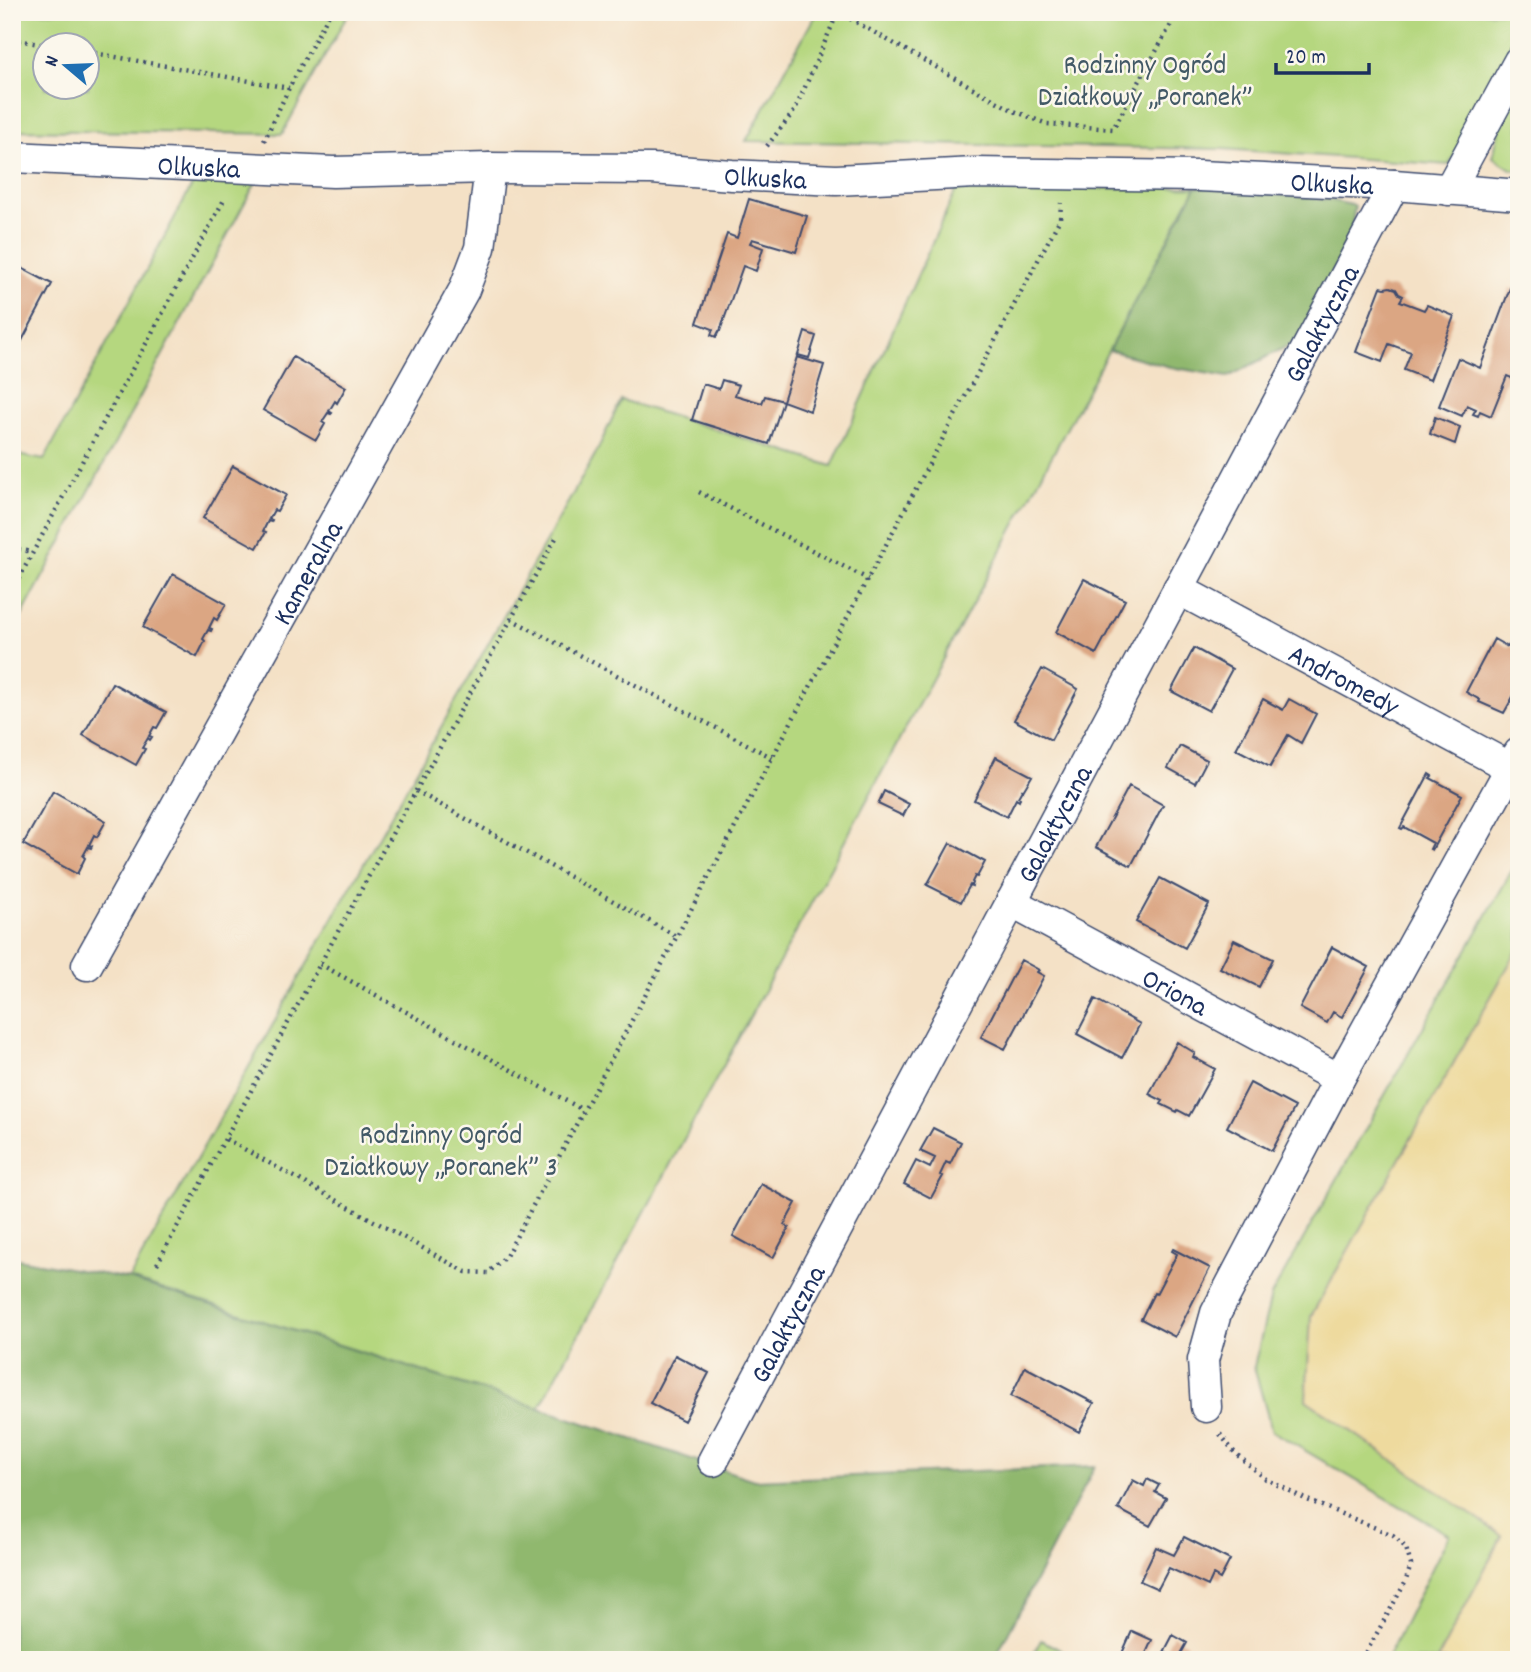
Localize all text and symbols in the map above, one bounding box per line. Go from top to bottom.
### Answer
north arrow [32,32,102,102]
scale bar [1276,32,1368,76]
text: 20 m [1286,44,1326,74]
park label: Rodzinny Ogród Działkowy „Poranek” [1038,48,1252,120]
text: N [39,53,68,70]
street label: Olkuska [156,149,242,193]
street label: Olkuska [723,160,808,204]
street label: Olkuska [1289,165,1375,209]
street label: Galaktyczna [1277,259,1373,391]
street label: Kameralna [266,514,356,634]
street label: Andromedy [1280,637,1405,729]
street label: Galaktyczna [1010,759,1106,891]
street label: Oriona [1133,961,1214,1030]
park label: Rodzinny Ogród Działkowy „Poranek” 3 [324,1118,558,1190]
street label: Galaktyczna [743,1259,839,1392]

